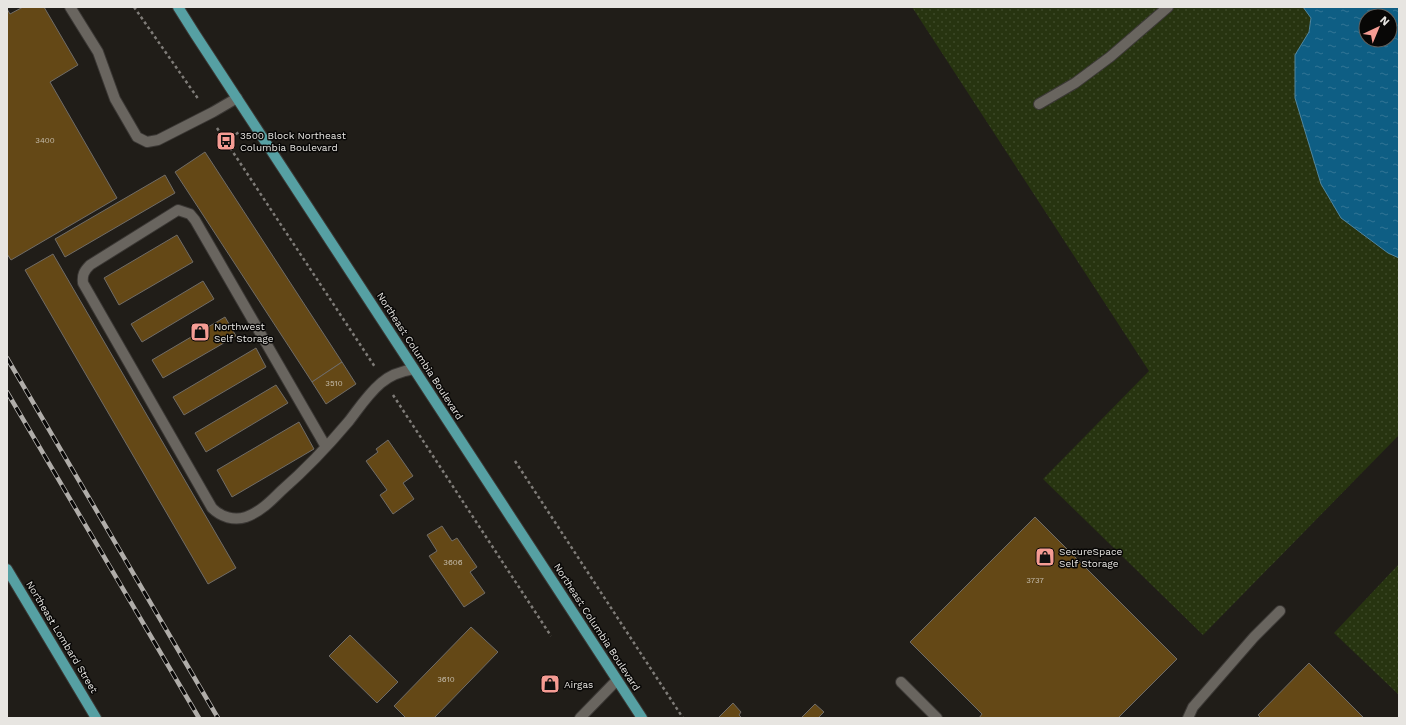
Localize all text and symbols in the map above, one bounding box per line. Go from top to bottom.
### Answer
north arrow [1358,8,1398,48]
text: N [1377,14,1392,29]
bus stop icon: 3500 Block Northeast Columbia Boulevard [215,130,237,152]
place label: 3500 Block Northeast Columbia Boulevard [240,130,347,153]
house number: 3400 [35,136,55,145]
street label: Northeast Columbia Boulevard [375,290,465,422]
shop icon: Northwest Self Storage [189,321,211,343]
place label: Northwest Self Storage [214,321,274,344]
house number: 3510 [325,379,343,388]
shop icon: SecureSpace Self Storage [1034,546,1056,568]
place label: SecureSpace Self Storage [1059,546,1122,569]
house number: 3606 [443,558,463,567]
street label: Northeast Columbia Boulevard [552,561,642,693]
house number: 3737 [1026,576,1044,585]
street label: Northeast Lombard Street [24,579,100,696]
shop icon: Airgas [539,673,561,695]
house number: 3610 [437,675,455,684]
place label: Airgas [564,679,593,690]

